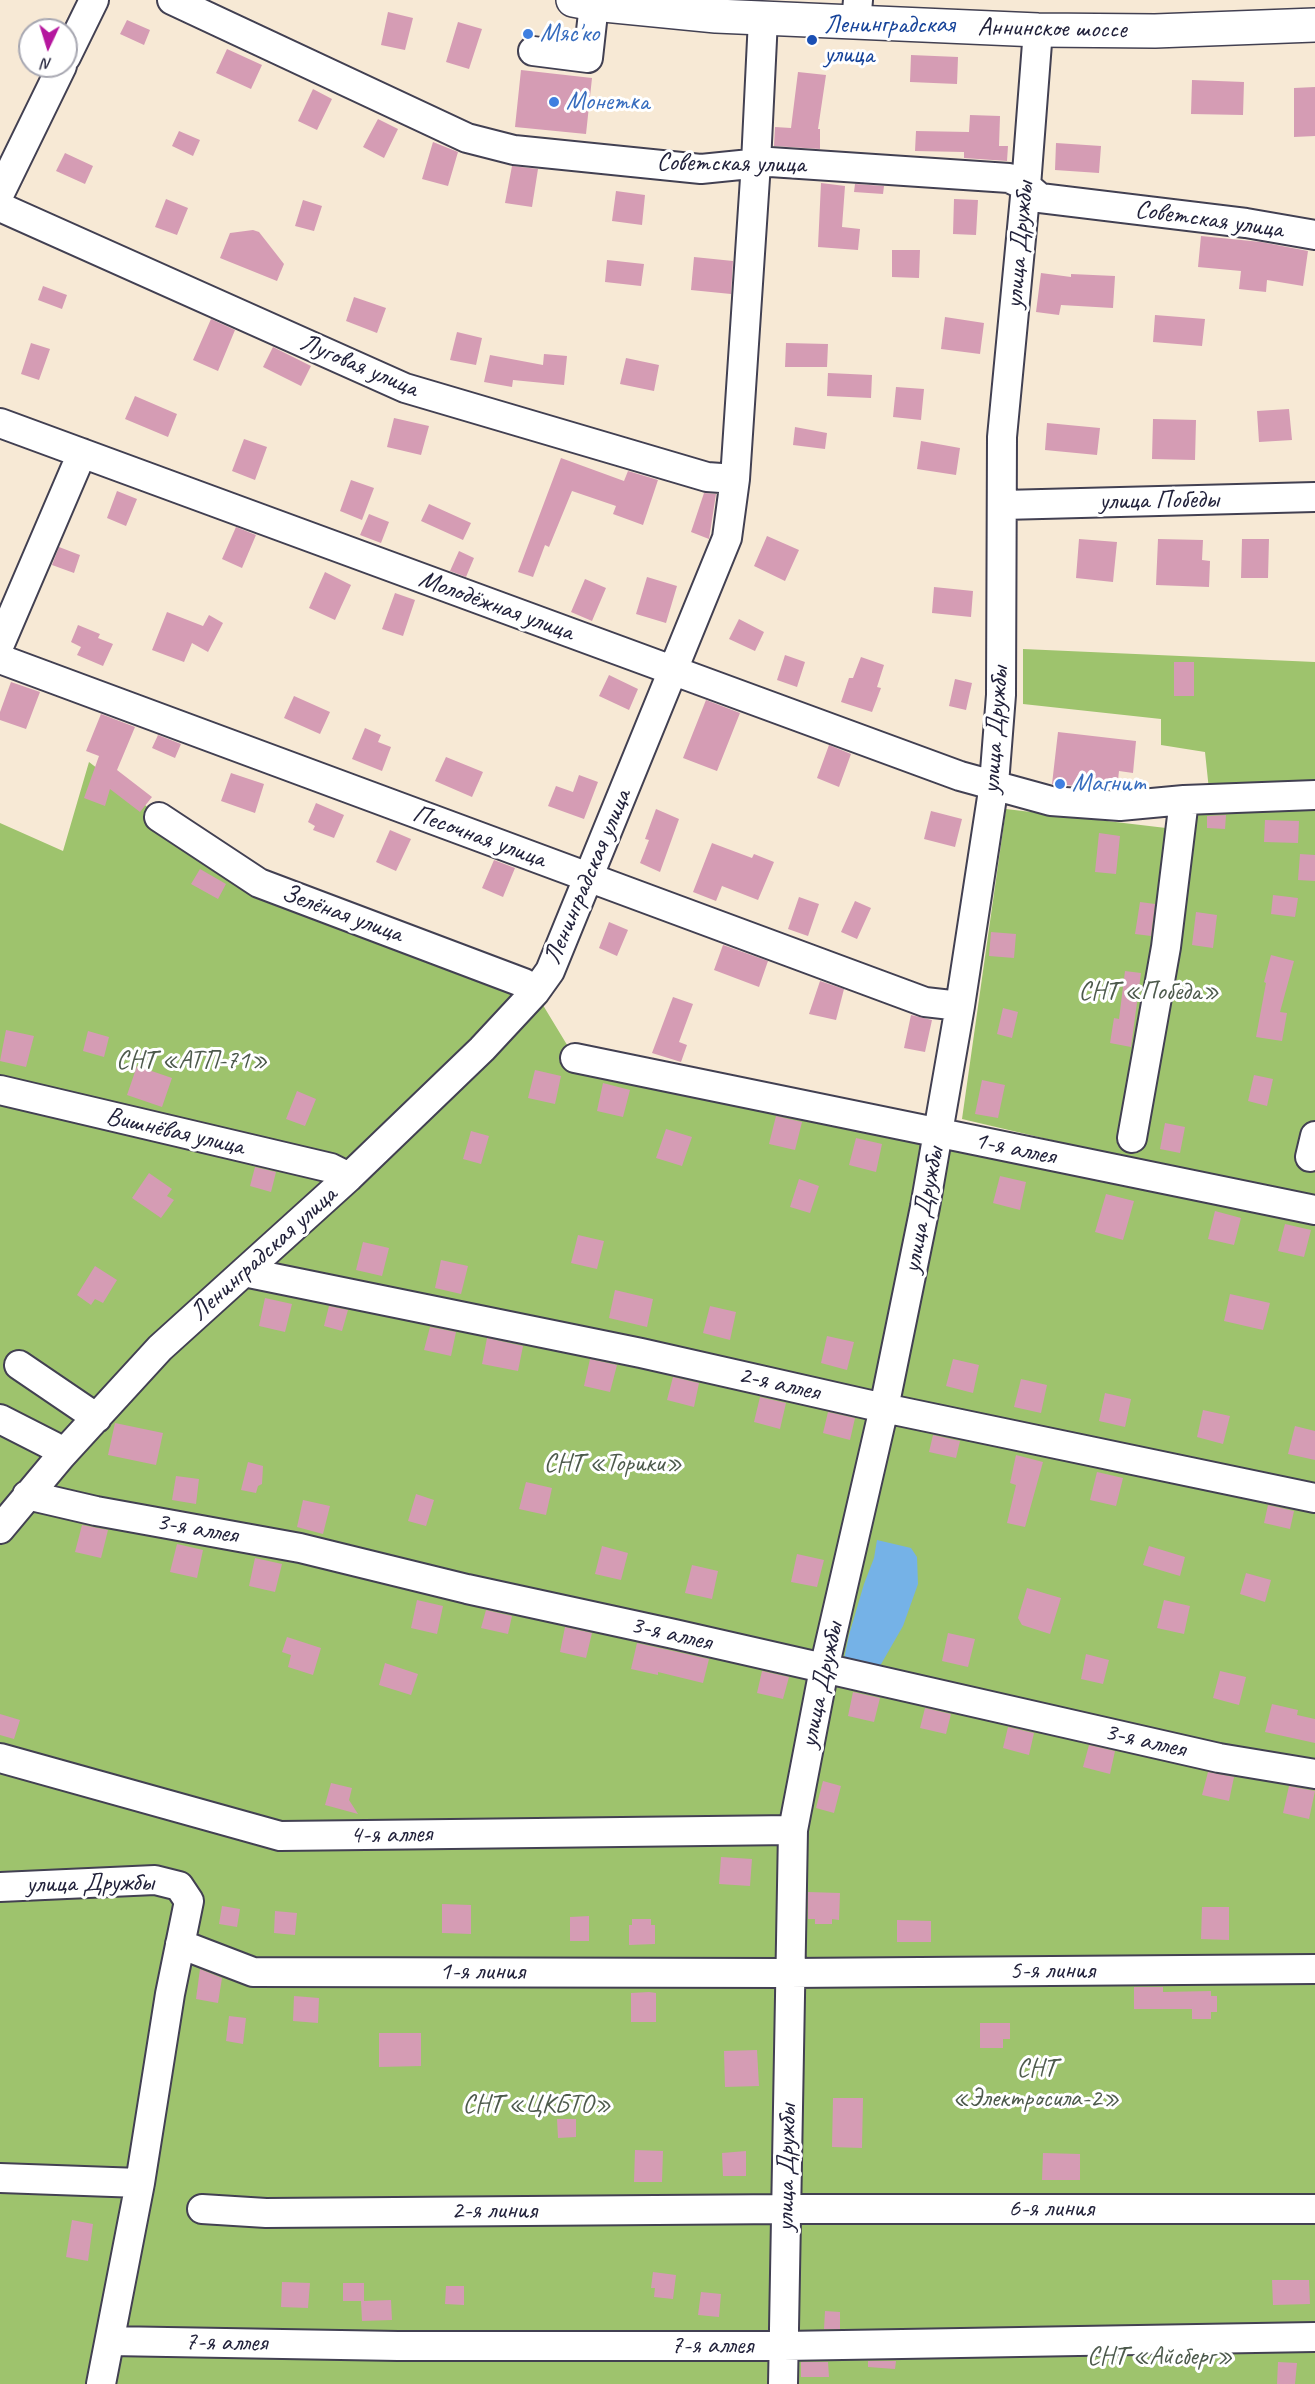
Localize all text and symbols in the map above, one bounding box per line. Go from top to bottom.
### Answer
place label: Ленинградская улица [824,9,955,70]
street label: Аннинское шоссе [977,12,1127,46]
north arrow [18,18,78,78]
place label: Мяс'ко [540,18,599,50]
marker: Мяс'ко [521,27,535,41]
marker: Ленинградская улица [805,33,819,47]
text: N [41,54,53,74]
place label: Монетка [566,86,649,118]
marker: Монетка [547,95,561,109]
street label: Советская улица [656,147,806,181]
street label: улица Дружбы [999,180,1041,310]
street label: Советская улица [1133,194,1285,246]
street label: Луговая улица [295,327,423,405]
street label: улица Победы [1099,484,1219,518]
street label: Молодёжная улица [414,564,578,648]
street label: улица Дружбы [976,665,1016,795]
place label: Магнит [1072,768,1146,800]
marker: Магнит [1053,777,1067,791]
street label: Ленинградская улица [537,785,639,969]
street label: Песочная улица [408,799,550,875]
street label: Зелёная улица [277,878,407,950]
park label: СНТ «Победа» [1079,976,1219,1008]
park label: СНТ «АТП-71» [116,1045,268,1077]
street label: Вишнёвая улица [103,1101,247,1163]
street label: 1-я аллея [971,1125,1059,1173]
street label: улица Дружбы [897,1144,951,1276]
street label: Ленинградская улица [184,1180,344,1328]
street label: 2-я аллея [735,1360,823,1408]
park label: СНТ «Торики» [544,1448,682,1480]
street label: 3-я аллея [154,1506,240,1552]
street label: 3-я аллея [627,1610,715,1658]
street label: улица Дружбы [793,1619,851,1751]
street label: 3-я аллея [1101,1717,1189,1765]
street label: 4-я аллея [350,1819,432,1851]
street label: улица Дружбы [26,1867,154,1901]
street label: 5-я линия [1009,1955,1095,1987]
street label: 1-я линия [439,1956,525,1988]
park label: СНТ «Электросила-2» [952,2053,1120,2114]
park label: СНТ «ЦКБТО» [463,2089,611,2121]
street label: улица Дружбы [770,2104,804,2232]
street label: 6-я линия [1008,2193,1094,2225]
street label: 2-я линия [451,2195,537,2227]
street label: 7-я аллея [185,2327,267,2359]
street label: 7-я аллея [671,2330,753,2362]
park label: СНТ «Айсберг» [1087,2341,1233,2373]

